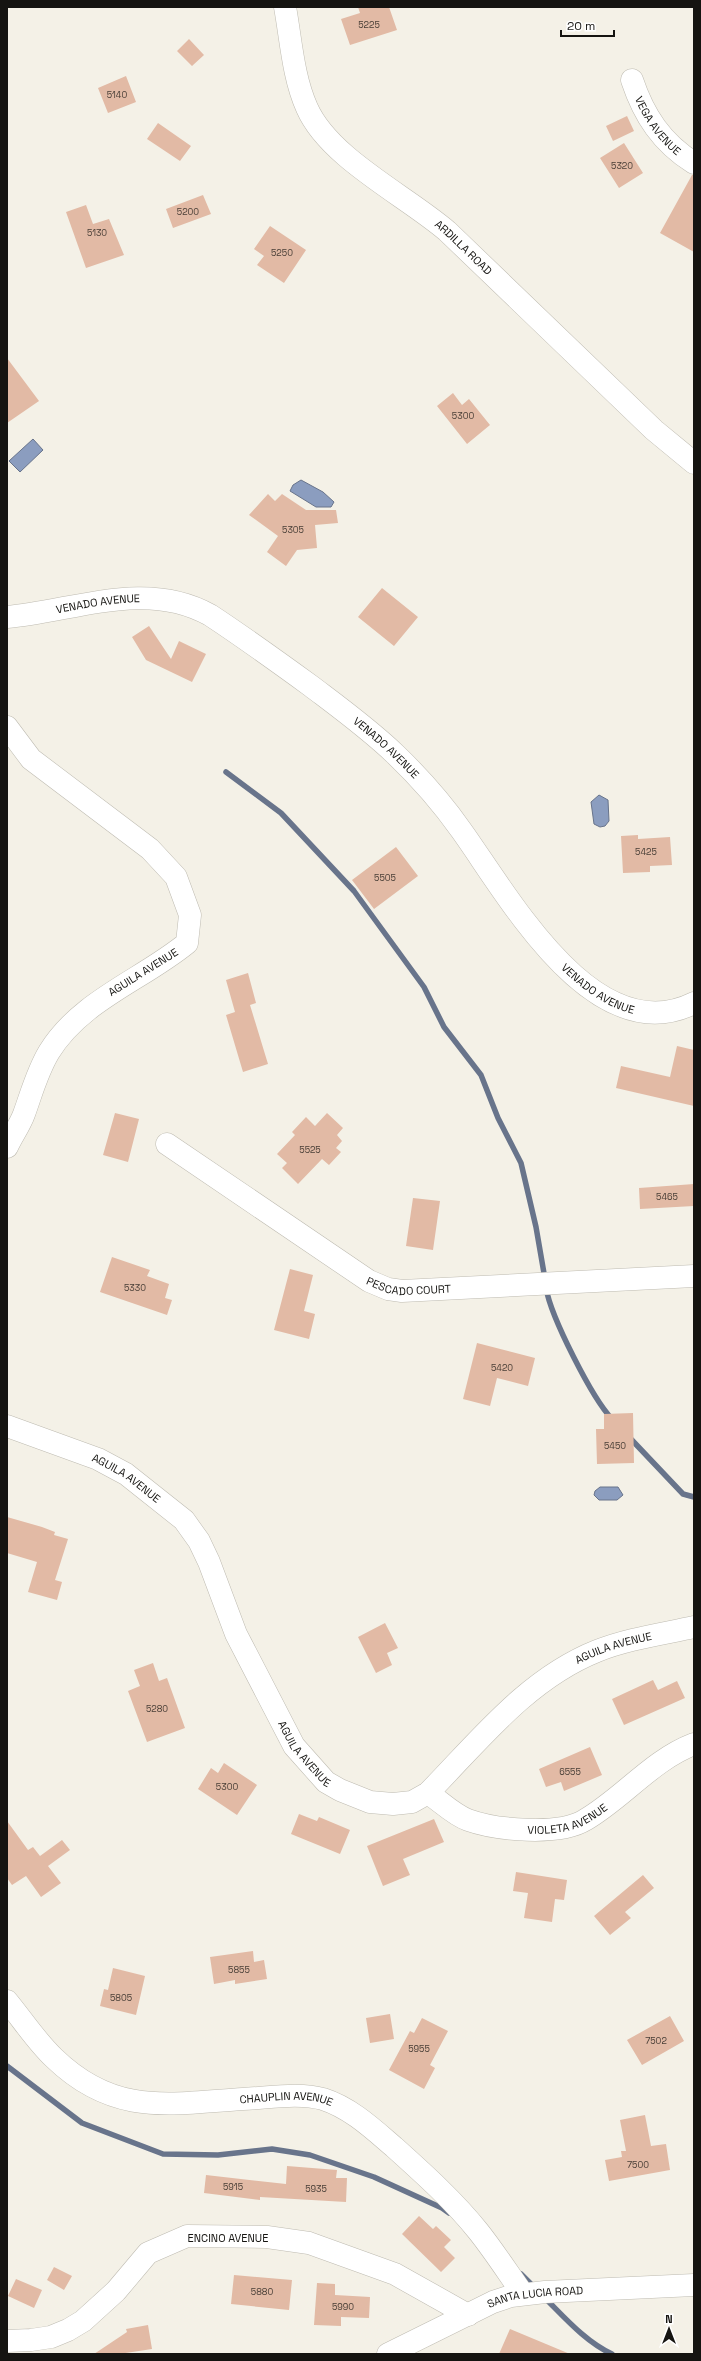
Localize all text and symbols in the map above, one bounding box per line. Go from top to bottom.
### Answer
scale bar [561,12,614,38]
text: 20 m [567,18,595,34]
house number: 5225 [358,19,380,31]
house number: 5140 [107,89,127,101]
street label: VEGA AVENUE [632,94,684,158]
house number: 5320 [611,160,633,172]
house number: 5200 [177,206,199,218]
street label: ARDILLA ROAD [432,217,495,278]
house number: 5130 [87,227,107,239]
house number: 5250 [271,247,293,259]
house number: 5300 [452,410,474,422]
house number: 5305 [282,524,304,536]
street label: VENADO AVENUE [55,591,140,616]
street label: VENADO AVENUE [350,714,422,781]
house number: 5425 [635,846,657,858]
house number: 5505 [374,872,396,884]
street label: AGUILA AVENUE [105,945,181,999]
street label: VENADO AVENUE [558,960,636,1017]
house number: 5525 [299,1144,321,1156]
house number: 5465 [656,1191,678,1203]
street label: PESCADO COURT [364,1274,452,1298]
house number: 5330 [124,1282,146,1294]
house number: 5420 [491,1362,513,1374]
house number: 5450 [604,1440,626,1452]
street label: AGUILA AVENUE [90,1450,164,1506]
street label: AGUILA AVENUE [573,1629,653,1667]
house number: 5280 [146,1703,168,1715]
street label: AGUILA AVENUE [275,1718,333,1790]
house number: 6555 [559,1766,581,1778]
house number: 5300 [216,1781,238,1793]
street label: VIOLETA AVENUE [527,1800,610,1837]
house number: 5855 [228,1964,250,1976]
house number: 5805 [110,1992,132,2004]
house number: 7502 [645,2035,667,2047]
house number: 5955 [408,2043,430,2055]
street label: CHAUPLIN AVENUE [239,2089,335,2109]
house number: 7500 [627,2159,649,2171]
house number: 5915 [223,2181,243,2193]
house number: 5935 [305,2183,327,2195]
street label: ENCINO AVENUE [188,2231,268,2245]
street label: SANTA LUCIA ROAD [485,2283,584,2311]
house number: 5880 [251,2286,273,2298]
house number: 5990 [332,2301,354,2313]
north arrow [649,2309,689,2349]
text: N [665,2312,673,2326]

